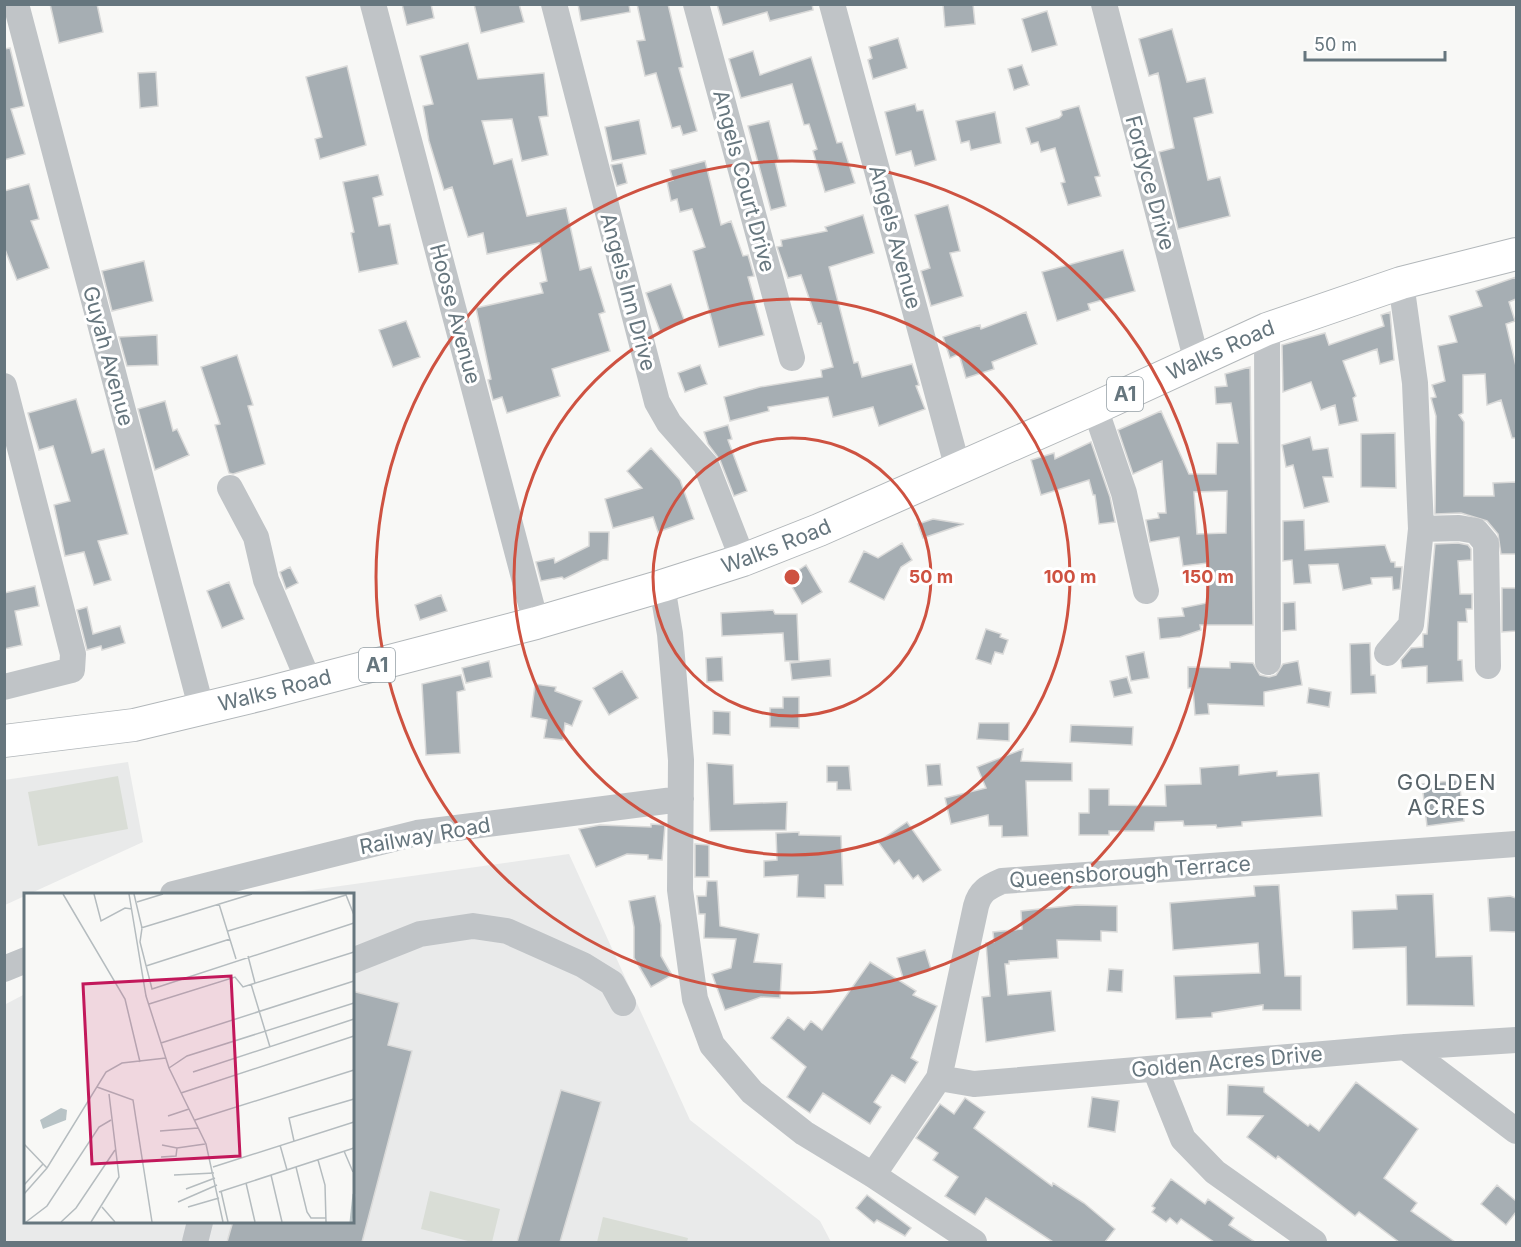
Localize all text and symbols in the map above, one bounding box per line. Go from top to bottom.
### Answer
scale bar [1305,24,1444,62]
text: 50 m [1314,34,1357,55]
street label: Angels Court Drive [708,87,781,275]
street label: Fordyce Drive [1121,113,1180,253]
street label: Angels Avenue [864,162,927,312]
street label: Angels Inn Drive [595,210,662,374]
street label: Hoose Avenue [425,241,486,387]
street label: Guyah Avenue [78,283,139,428]
street label: Walks Road [1163,314,1278,385]
road number: A1 [1107,377,1143,411]
street label: Walks Road [718,513,835,578]
text: 50 m [909,566,953,587]
text: 100 m [1044,566,1096,587]
text: 150 m [1182,566,1234,587]
centre of rings [782,567,802,587]
road number: A1 [359,648,395,682]
street label: Walks Road [216,664,334,716]
district label: GOLDEN ACRES [1397,769,1497,820]
street label: Railway Road [358,812,492,859]
street label: Queensborough Terrace [1008,851,1252,892]
inset map [24,893,354,1223]
street label: Golden Acres Drive [1130,1041,1324,1082]

